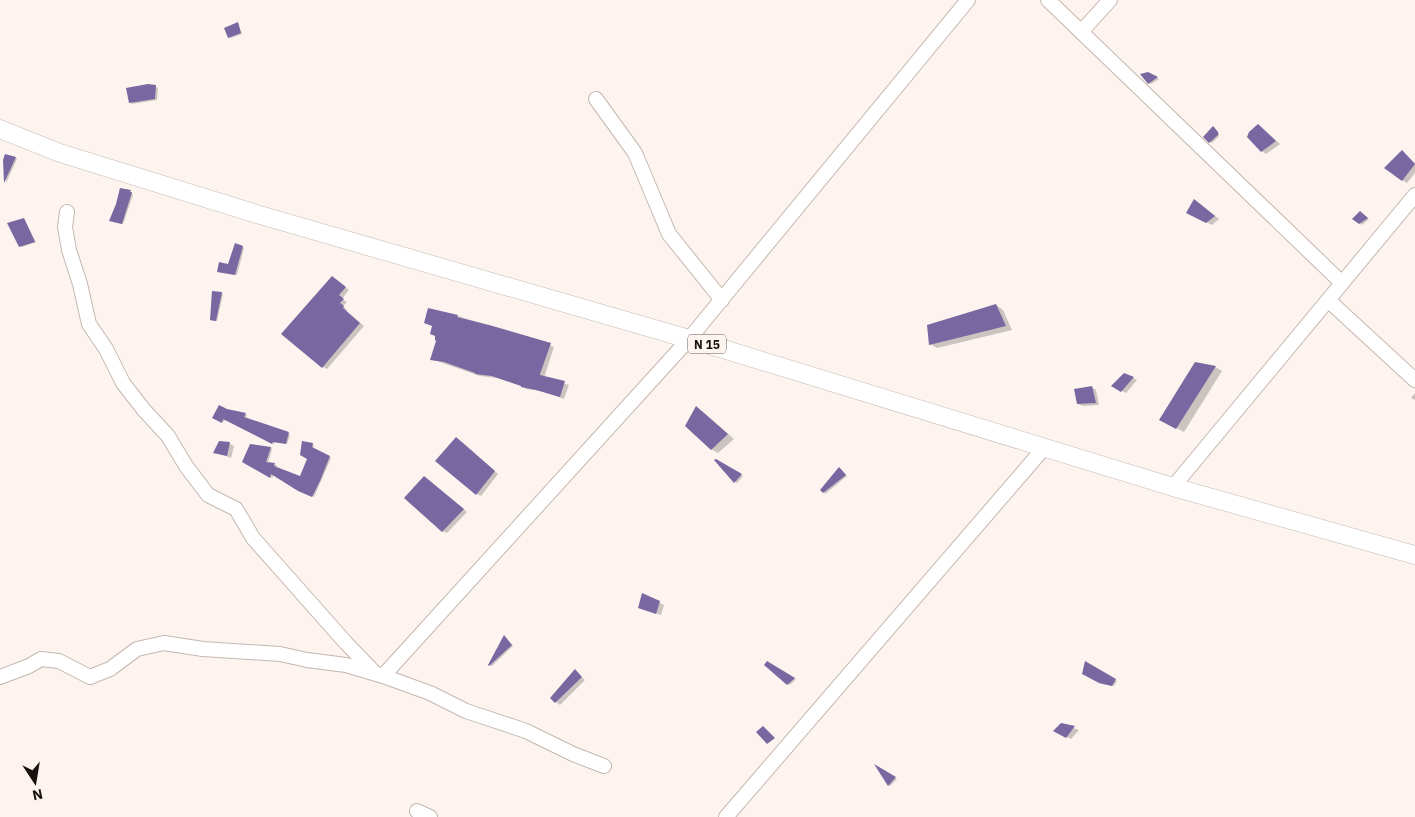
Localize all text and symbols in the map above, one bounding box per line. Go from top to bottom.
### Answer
road number: N 15 [688,334,726,354]
north arrow [10,757,60,807]
text: N [31,785,45,805]

